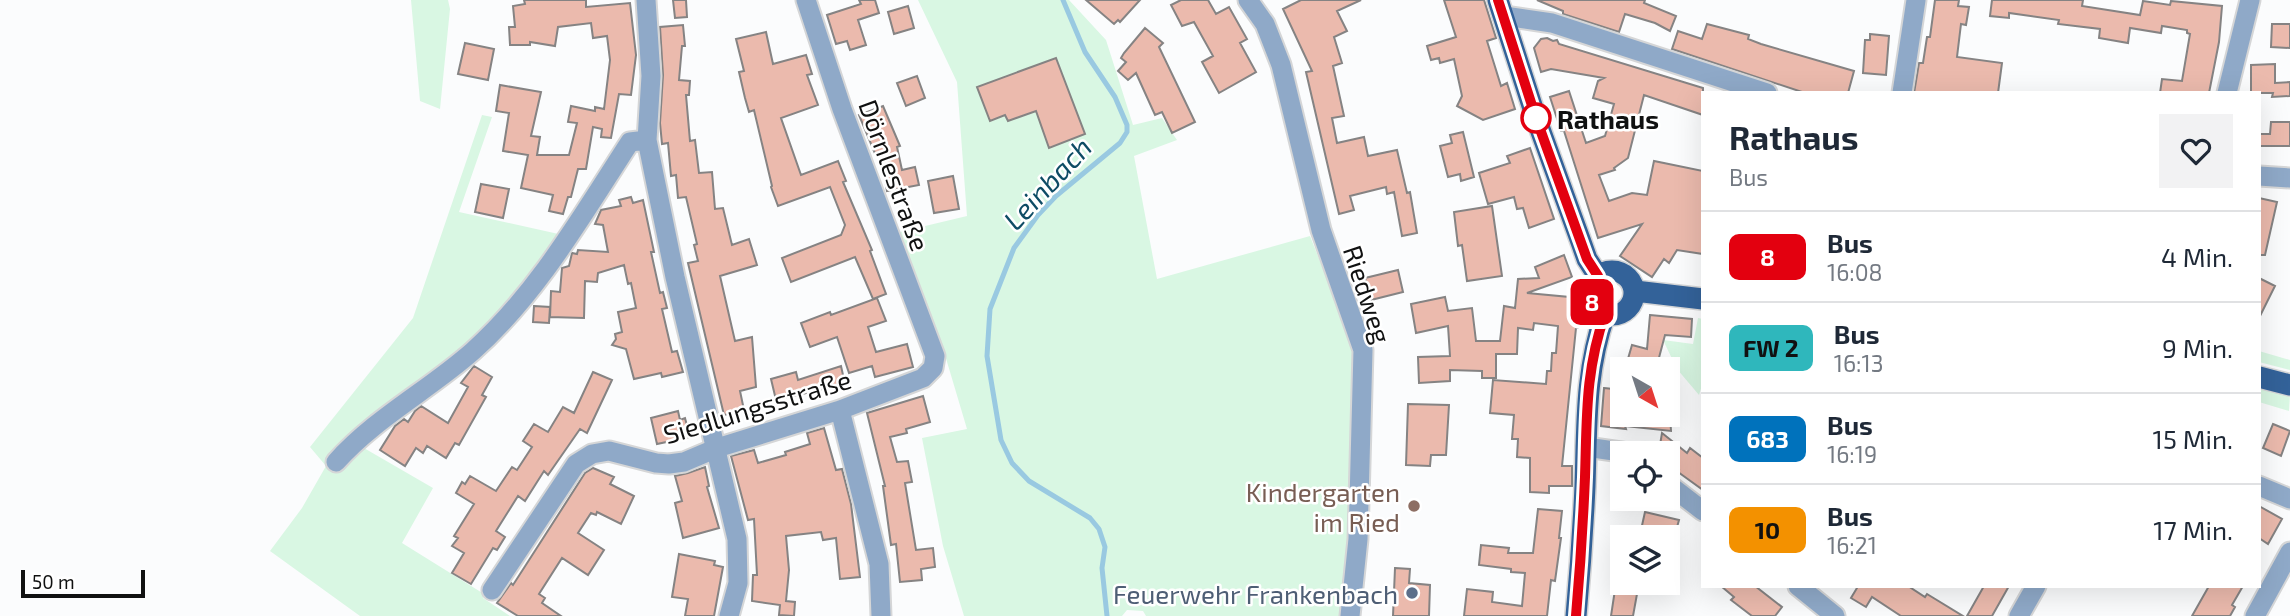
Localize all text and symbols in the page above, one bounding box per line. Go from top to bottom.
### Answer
street label: Dörnlestraße [853,95,937,255]
marker: Rathaus [1521,103,1551,133]
place label: Rathaus [1557,103,1659,134]
button: heart [2159,114,2233,188]
text: Rathaus [1729,117,1858,157]
water label: Leinbach [996,130,1098,236]
text: Bus [1729,163,1768,191]
text: Bus [1827,227,1873,258]
street label: Riedweg [1338,241,1398,347]
text: 4 Min. [2161,241,2233,272]
text: 8 [1760,242,1775,271]
text: 16:08 [1827,258,1883,286]
line badge: 8 [1569,279,1615,325]
text: 8 [1585,287,1599,316]
text: Bus [1834,318,1880,349]
text: 9 Min. [2162,332,2233,363]
text: FW 2 [1743,333,1799,362]
text: 16:13 [1834,349,1883,377]
north arrow [1610,357,1680,427]
map controls [1610,357,1680,595]
street label: Siedlungsstraße [659,363,855,449]
text: Bus [1827,409,1873,440]
text: 15 Min. [2153,423,2233,454]
text: 683 [1746,424,1789,453]
text: 16:19 [1827,440,1877,468]
button: locate [1610,441,1680,511]
place label: Kindergarten im Ried [1246,476,1400,537]
marker: Kindergarten im Ried [1406,498,1422,514]
text: Bus [1827,500,1873,531]
text: 17 Min. [2153,514,2233,545]
text: 10 [1755,515,1780,544]
button: layers [1610,525,1680,595]
text: 16:21 [1827,531,1877,559]
scale bar [21,567,145,599]
text: 50 m [32,570,75,593]
place label: Feuerwehr Frankenbach [1113,578,1398,609]
marker: Feuerwehr Frankenbach [1404,585,1420,601]

